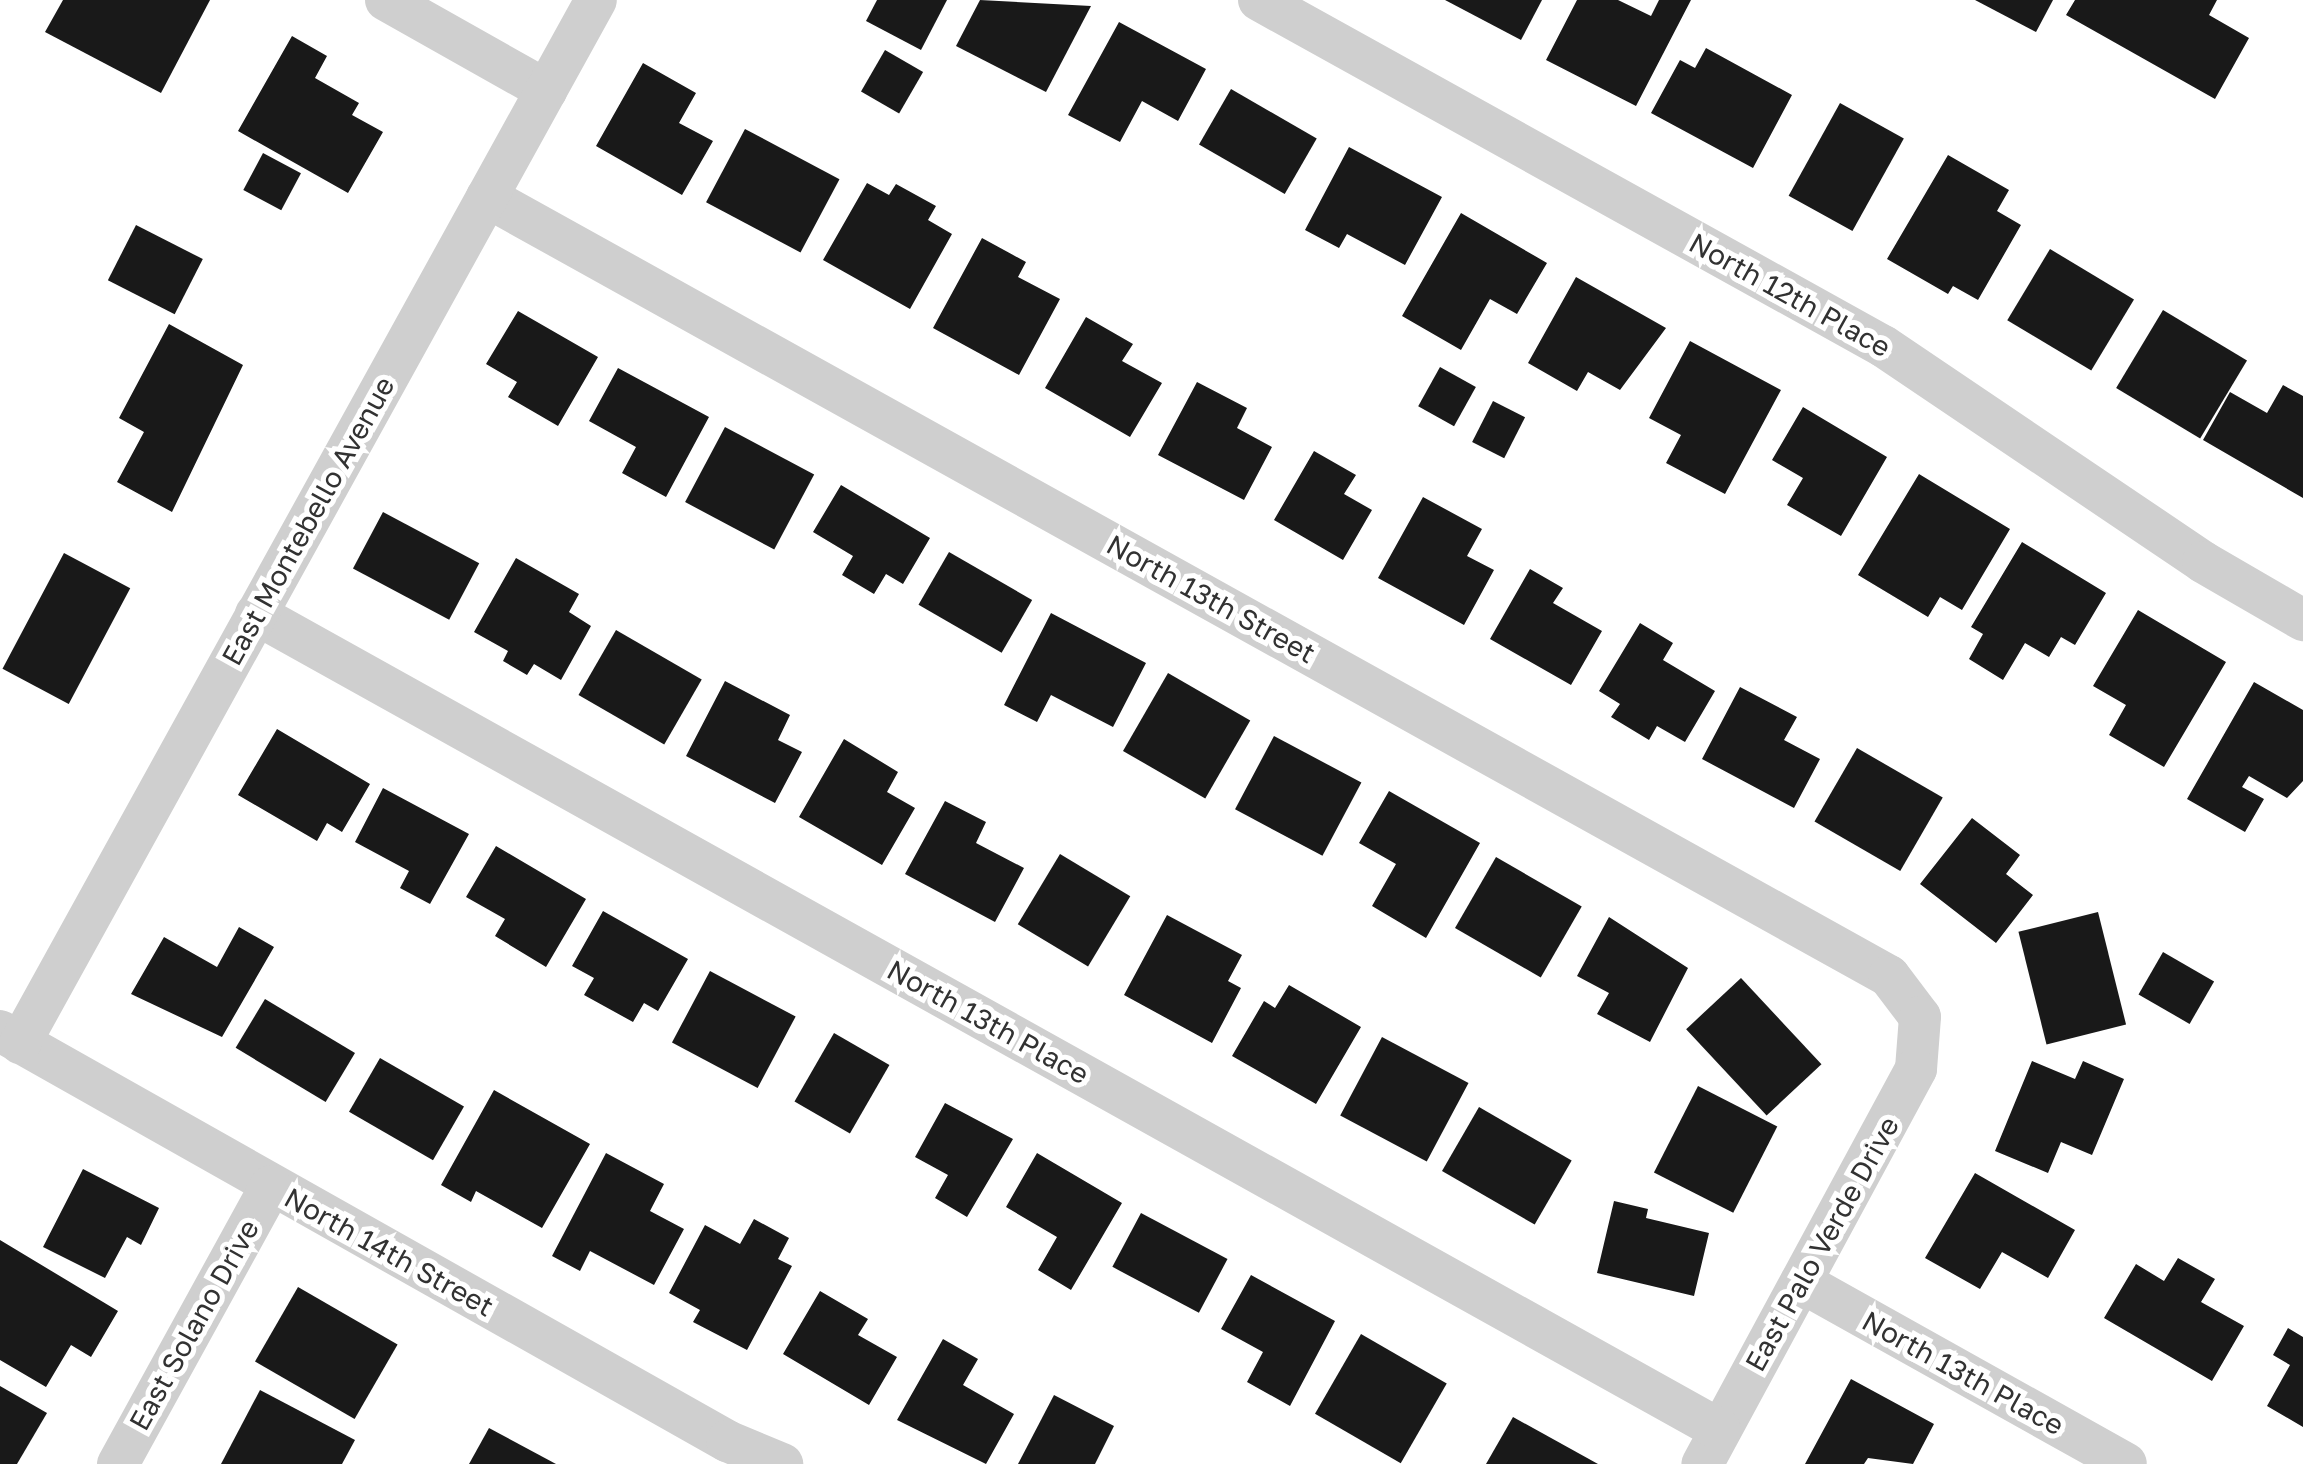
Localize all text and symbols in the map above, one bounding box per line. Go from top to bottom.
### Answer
street label: North 12th Place [1684,226,1896,364]
street label: East Montebello Avenue [215,371,401,671]
street label: North 13th Street [1101,528,1321,670]
street label: North 13th Place [881,953,1095,1091]
street label: East Palo Verde Drive [1738,1111,1906,1377]
street label: North 14th Street [279,1181,499,1323]
street label: East Solano Drive [122,1214,266,1436]
street label: North 13th Place [1856,1304,2070,1442]

